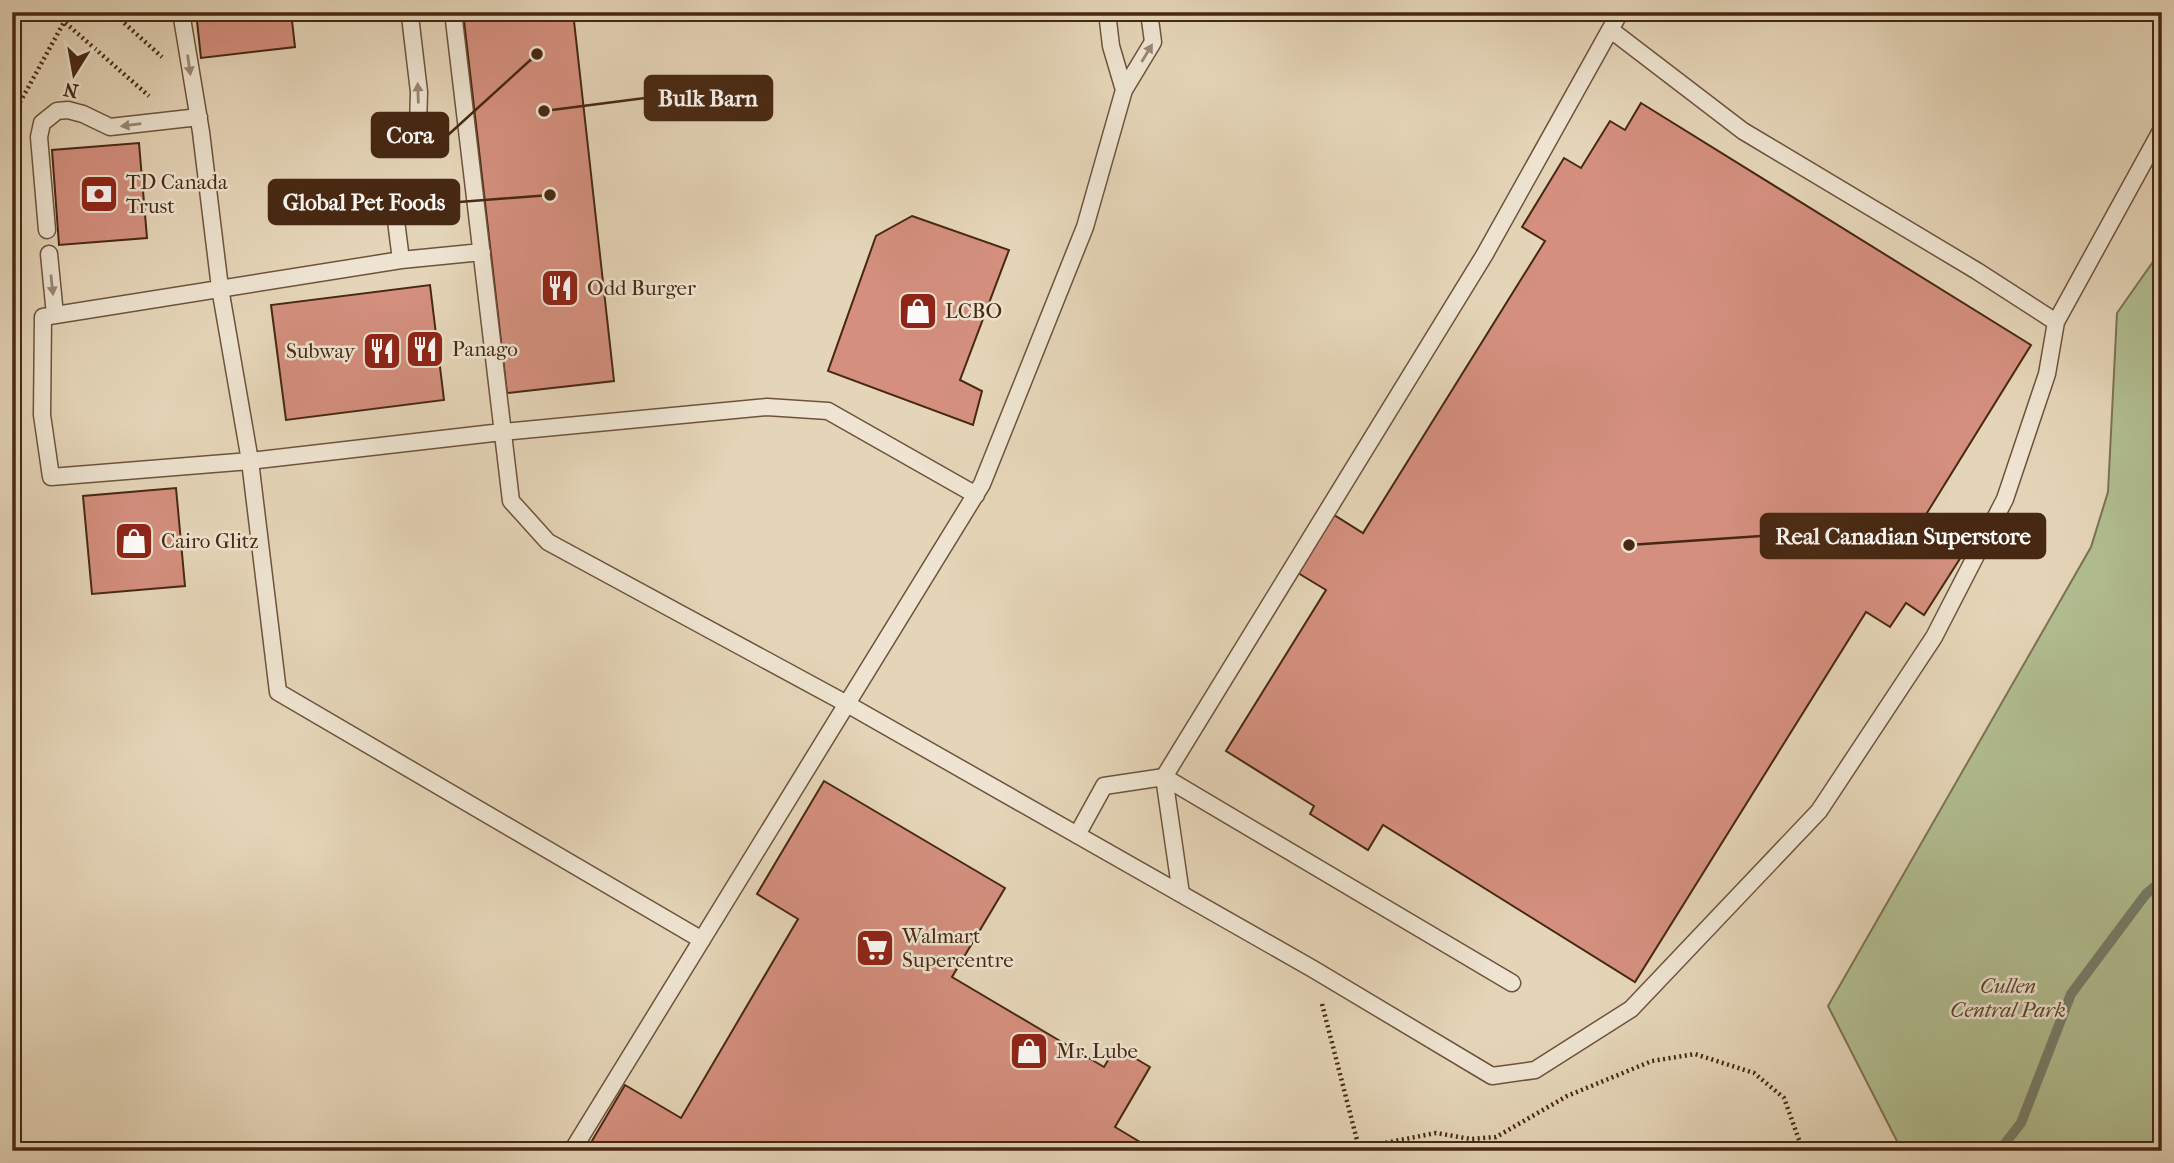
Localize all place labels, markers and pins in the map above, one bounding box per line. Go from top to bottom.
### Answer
callout: Bulk Barn [645,76,772,120]
callout: Cora [372,113,448,157]
place label: TD Canada Trust [126,170,228,218]
bank icon: TD Canada Trust [78,173,120,215]
callout: Global Pet Foods [269,180,459,224]
restaurant icon: Odd Burger [539,267,581,309]
place label: Odd Burger [587,276,696,300]
shop icon: LCBO [897,290,939,332]
place label: LCBO [945,299,1002,323]
restaurant icon: Panago [404,328,446,370]
restaurant icon: Subway [361,330,403,372]
place label: Panago [452,337,518,361]
place label: Subway [286,339,356,363]
callout: Real Canadian Superstore [1761,514,2045,558]
shop icon: Cairo Glitz [113,520,155,562]
place label: Cairo Glitz [161,529,259,553]
place label: Walmart Supercentre [901,924,1014,972]
supermarket icon: Walmart Supercentre [854,927,896,969]
shop icon: Mr. Lube [1008,1030,1050,1072]
place label: Mr. Lube [1056,1039,1138,1063]

